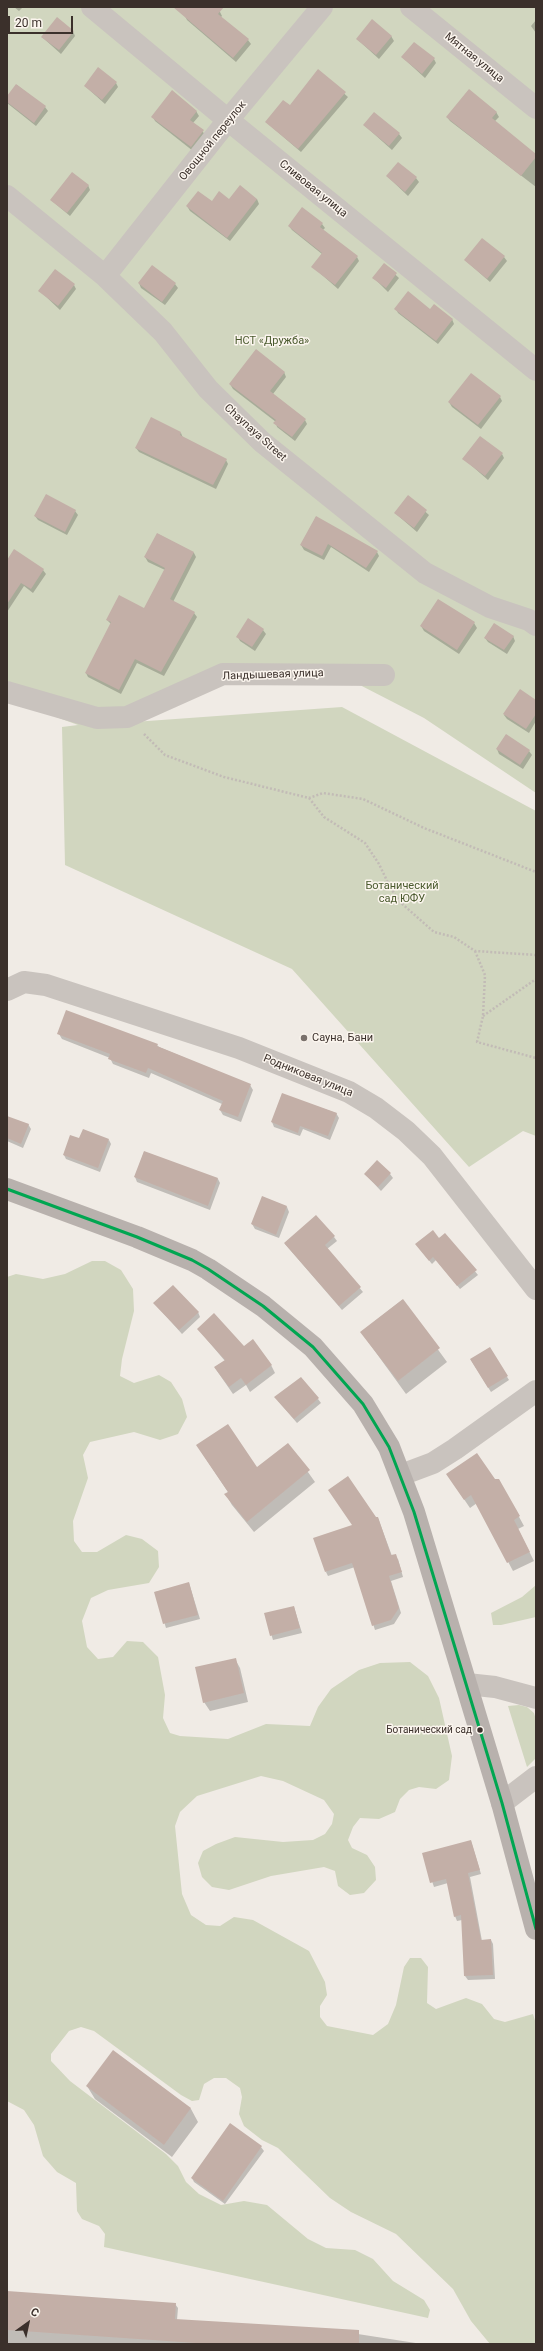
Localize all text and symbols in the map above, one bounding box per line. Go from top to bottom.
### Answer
scale bar [10,8,75,34]
text: 20 m [15,16,42,30]
street label: Мятная улица [442,30,506,86]
street label: Овощной переулок [177,99,249,183]
street label: Сливовая улица [276,158,350,220]
park label: НСТ «Дружба» [235,334,309,348]
street label: Chaynaya Street [221,402,289,464]
street label: Ландышевая улица [222,667,324,683]
park label: Ботанический сад ЮФУ [365,879,439,905]
place label: Сауна, Бани [312,1031,373,1045]
marker: Сауна, Бани [299,1033,309,1043]
street label: Родниковая улица [261,1052,355,1100]
place label: Ботанический сад [386,1724,472,1736]
marker: Ботанический сад [475,1725,485,1735]
north arrow [8,2303,48,2343]
text: С [28,2305,41,2320]

